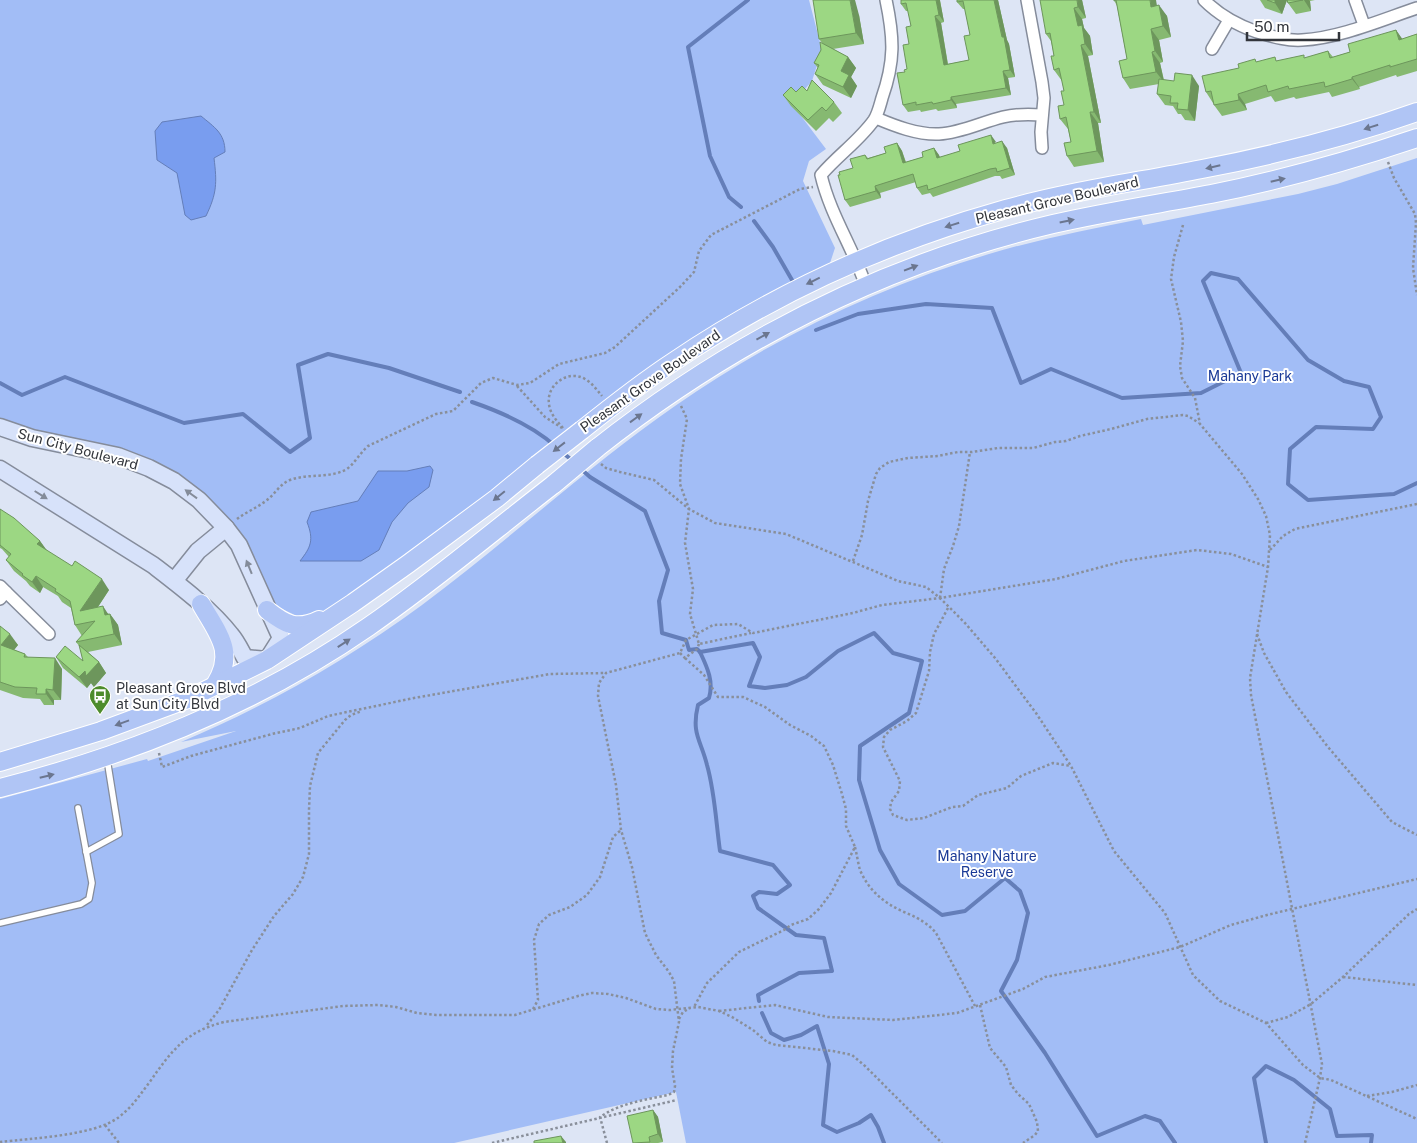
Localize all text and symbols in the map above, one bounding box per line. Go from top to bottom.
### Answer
scale bar [1247,10,1340,42]
text: 50 m [1254,18,1289,35]
one-way arrow [1363,123,1378,131]
one-way arrow [1206,163,1221,171]
street label: Pleasant Grove Boulevard [974,173,1140,227]
one-way arrow [1270,175,1286,183]
one-way arrow [1059,217,1075,225]
one-way arrow [945,222,960,229]
one-way arrow [904,264,919,272]
one-way arrow [806,277,820,285]
street label: Pleasant Grove Boulevard [577,327,723,435]
one-way arrow [756,332,770,341]
park label: Mahany Park [1208,368,1292,384]
one-way arrow [629,413,643,423]
street label: Sun City Boulevard [16,425,140,473]
one-way arrow [553,442,566,453]
one-way arrow [184,489,198,499]
one-way arrow [35,490,48,499]
one-way arrow [493,490,506,501]
one-way arrow [245,560,253,574]
one-way arrow [338,638,351,647]
place label: Pleasant Grove Blvd at Sun City Blvd [116,680,246,712]
bus stop icon: Pleasant Grove Blvd at Sun City Blvd [88,684,112,715]
one-way arrow [114,720,129,727]
one-way arrow [40,772,55,780]
park label: Mahany Nature Reserve [937,848,1037,880]

